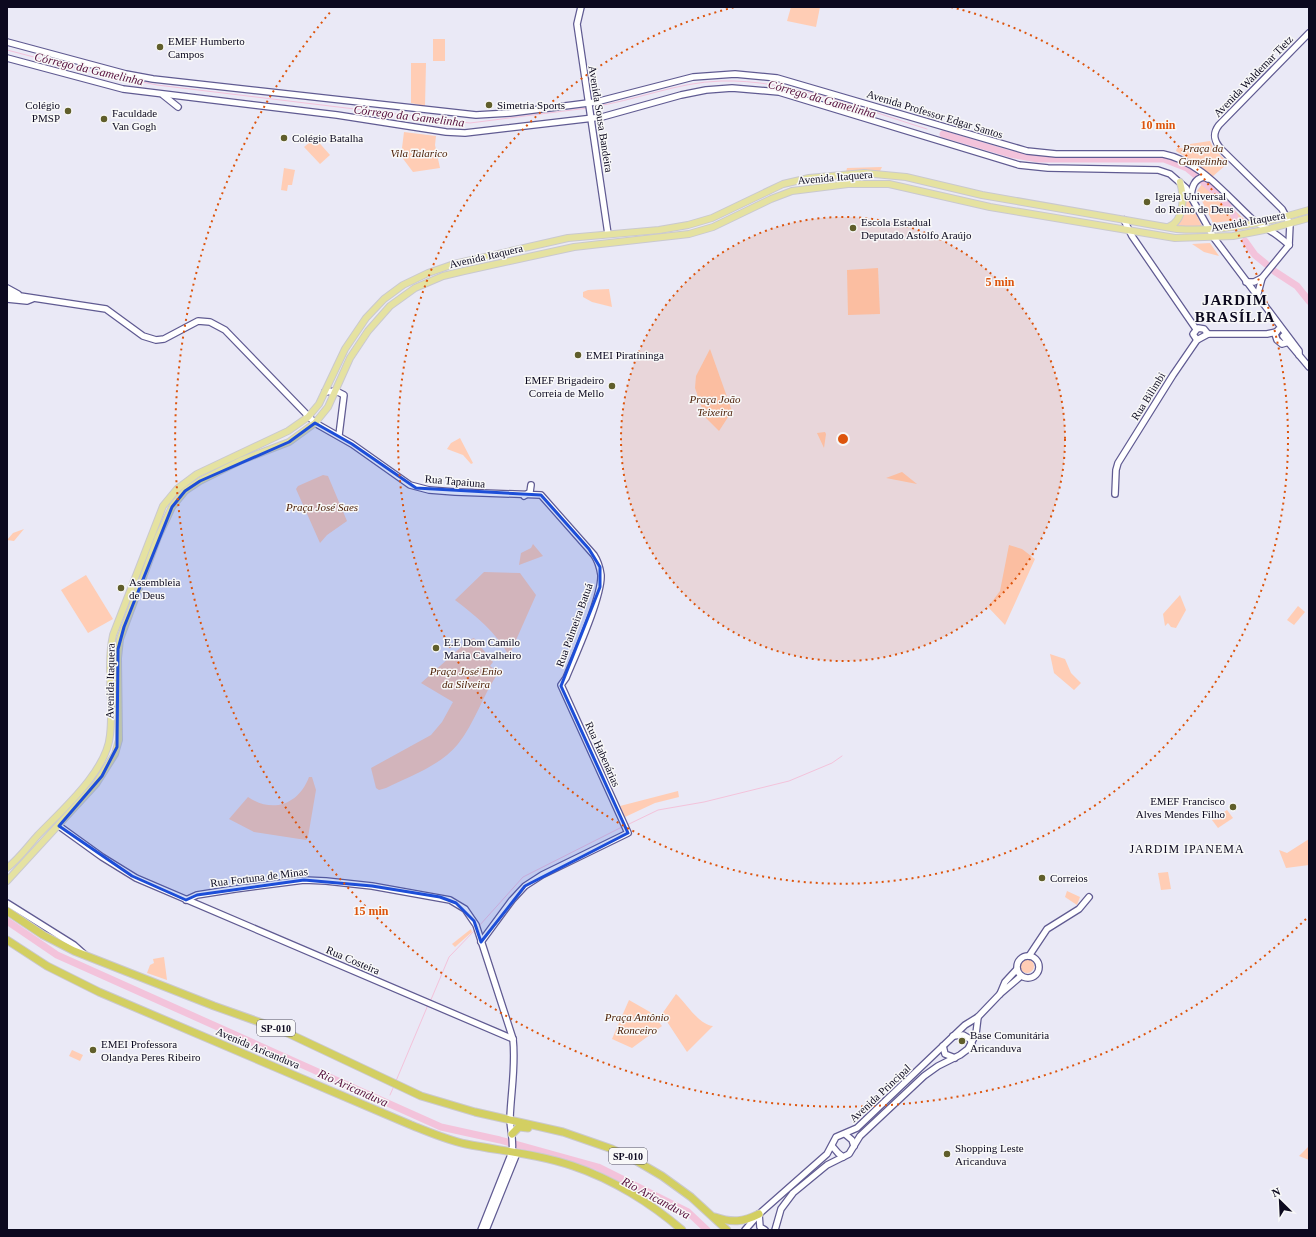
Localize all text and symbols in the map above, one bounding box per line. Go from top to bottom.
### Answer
street label: Avenida Waldemar Tietz [1211,33,1295,119]
place label: EMEF Humberto Campos [168,35,245,60]
marker: EMEF Humberto Campos [155,42,165,52]
water label: Córrego da Gamelinha [33,50,145,88]
street label: Avenida Sousa Bandeira [587,65,615,173]
water label: Córrego da Gamelinha [766,77,878,121]
street label: Avenida Professor Edgar Santos [865,88,1005,140]
place label: Colégio PMSP [25,99,60,124]
place label: Simetria Sports [497,99,565,111]
marker: Simetria Sports [484,100,494,110]
water label: Córrego da Gamelinha [353,102,465,130]
marker: Colégio PMSP [63,106,73,116]
place label: Faculdade Van Gogh [112,107,157,132]
marker: Faculdade Van Gogh [99,114,109,124]
text: 10 min [1140,118,1176,132]
place label: Colégio Batalha [292,132,363,144]
marker: Colégio Batalha [279,133,289,143]
park label: Praça da Gamelinha [1179,142,1228,167]
park label: Vila Talarico [390,147,448,159]
street label: Avenida Itaquera [797,168,873,186]
place label: Igreja Universal do Reino de Deus [1155,190,1234,215]
marker: Igreja Universal do Reino de Deus [1142,197,1152,207]
street label: Avenida Itaquera [1210,209,1286,233]
place label: Escola Estadual Deputado Astolfo Araújo [861,216,972,241]
marker: Escola Estadual Deputado Astolfo Araújo [848,223,858,233]
street label: Avenida Itaquera [448,242,524,270]
text: 5 min [985,275,1015,289]
district label: JARDIM BRASÍLIA [1195,292,1275,325]
place label: EMEI Piratininga [586,349,664,361]
marker: EMEI Piratininga [573,350,583,360]
street label: Rua Bilimbi [1129,370,1167,422]
place label: EMEF Brigadeiro Correia de Mello [525,374,604,399]
marker: EMEF Brigadeiro Correia de Mello [607,381,617,391]
park label: Praça João Teixeira [688,393,741,418]
centre of rings [836,432,850,446]
street label: Rua Tapaiuna [424,472,486,490]
park label: Praça José Saes [285,501,358,513]
place label: Assembleia de Deus [129,576,180,601]
street label: Rua Palmeira Batuá [553,582,595,668]
marker: Assembleia de Deus [116,583,126,593]
place label: E.E Dom Camilo Maria Cavalheiro [444,636,522,661]
street label: Avenida Itaquera [103,643,117,719]
marker: E.E Dom Camilo Maria Cavalheiro [431,643,441,653]
park label: Praça José Enio da Silveira [429,665,503,690]
street label: Rua Habenárias [583,720,623,788]
place label: EMEF Francisco Alves Mendes Filho [1136,795,1225,820]
marker: EMEF Francisco Alves Mendes Filho [1228,802,1238,812]
district label: JARDIM IPANEMA [1129,842,1245,856]
street label: Rua Fortuna de Minas [210,865,308,889]
place label: Correios [1050,872,1088,884]
marker: Correios [1037,873,1047,883]
text: 15 min [353,904,389,918]
street label: Rua Costeira [324,943,382,977]
park label: Praça Antônio Ronceiro [604,1011,670,1036]
road number: SP-010 [257,1020,295,1036]
street label: Avenida Aricanduva [214,1025,302,1071]
place label: Base Comunitária Aricanduva [970,1029,1049,1054]
marker: Base Comunitária Aricanduva [957,1036,967,1046]
place label: EMEI Professora Olandya Peres Ribeiro [101,1038,201,1063]
marker: EMEI Professora Olandya Peres Ribeiro [88,1045,98,1055]
street label: Avenida Principal [847,1062,913,1124]
water label: Rio Aricanduva [315,1066,390,1110]
place label: Shopping Leste Aricanduva [955,1142,1024,1167]
road number: SP-010 [609,1148,647,1164]
marker: Shopping Leste Aricanduva [942,1149,952,1159]
water label: Rio Aricanduva [619,1174,693,1222]
north arrow [1260,1181,1300,1221]
text: N [1270,1185,1282,1199]

